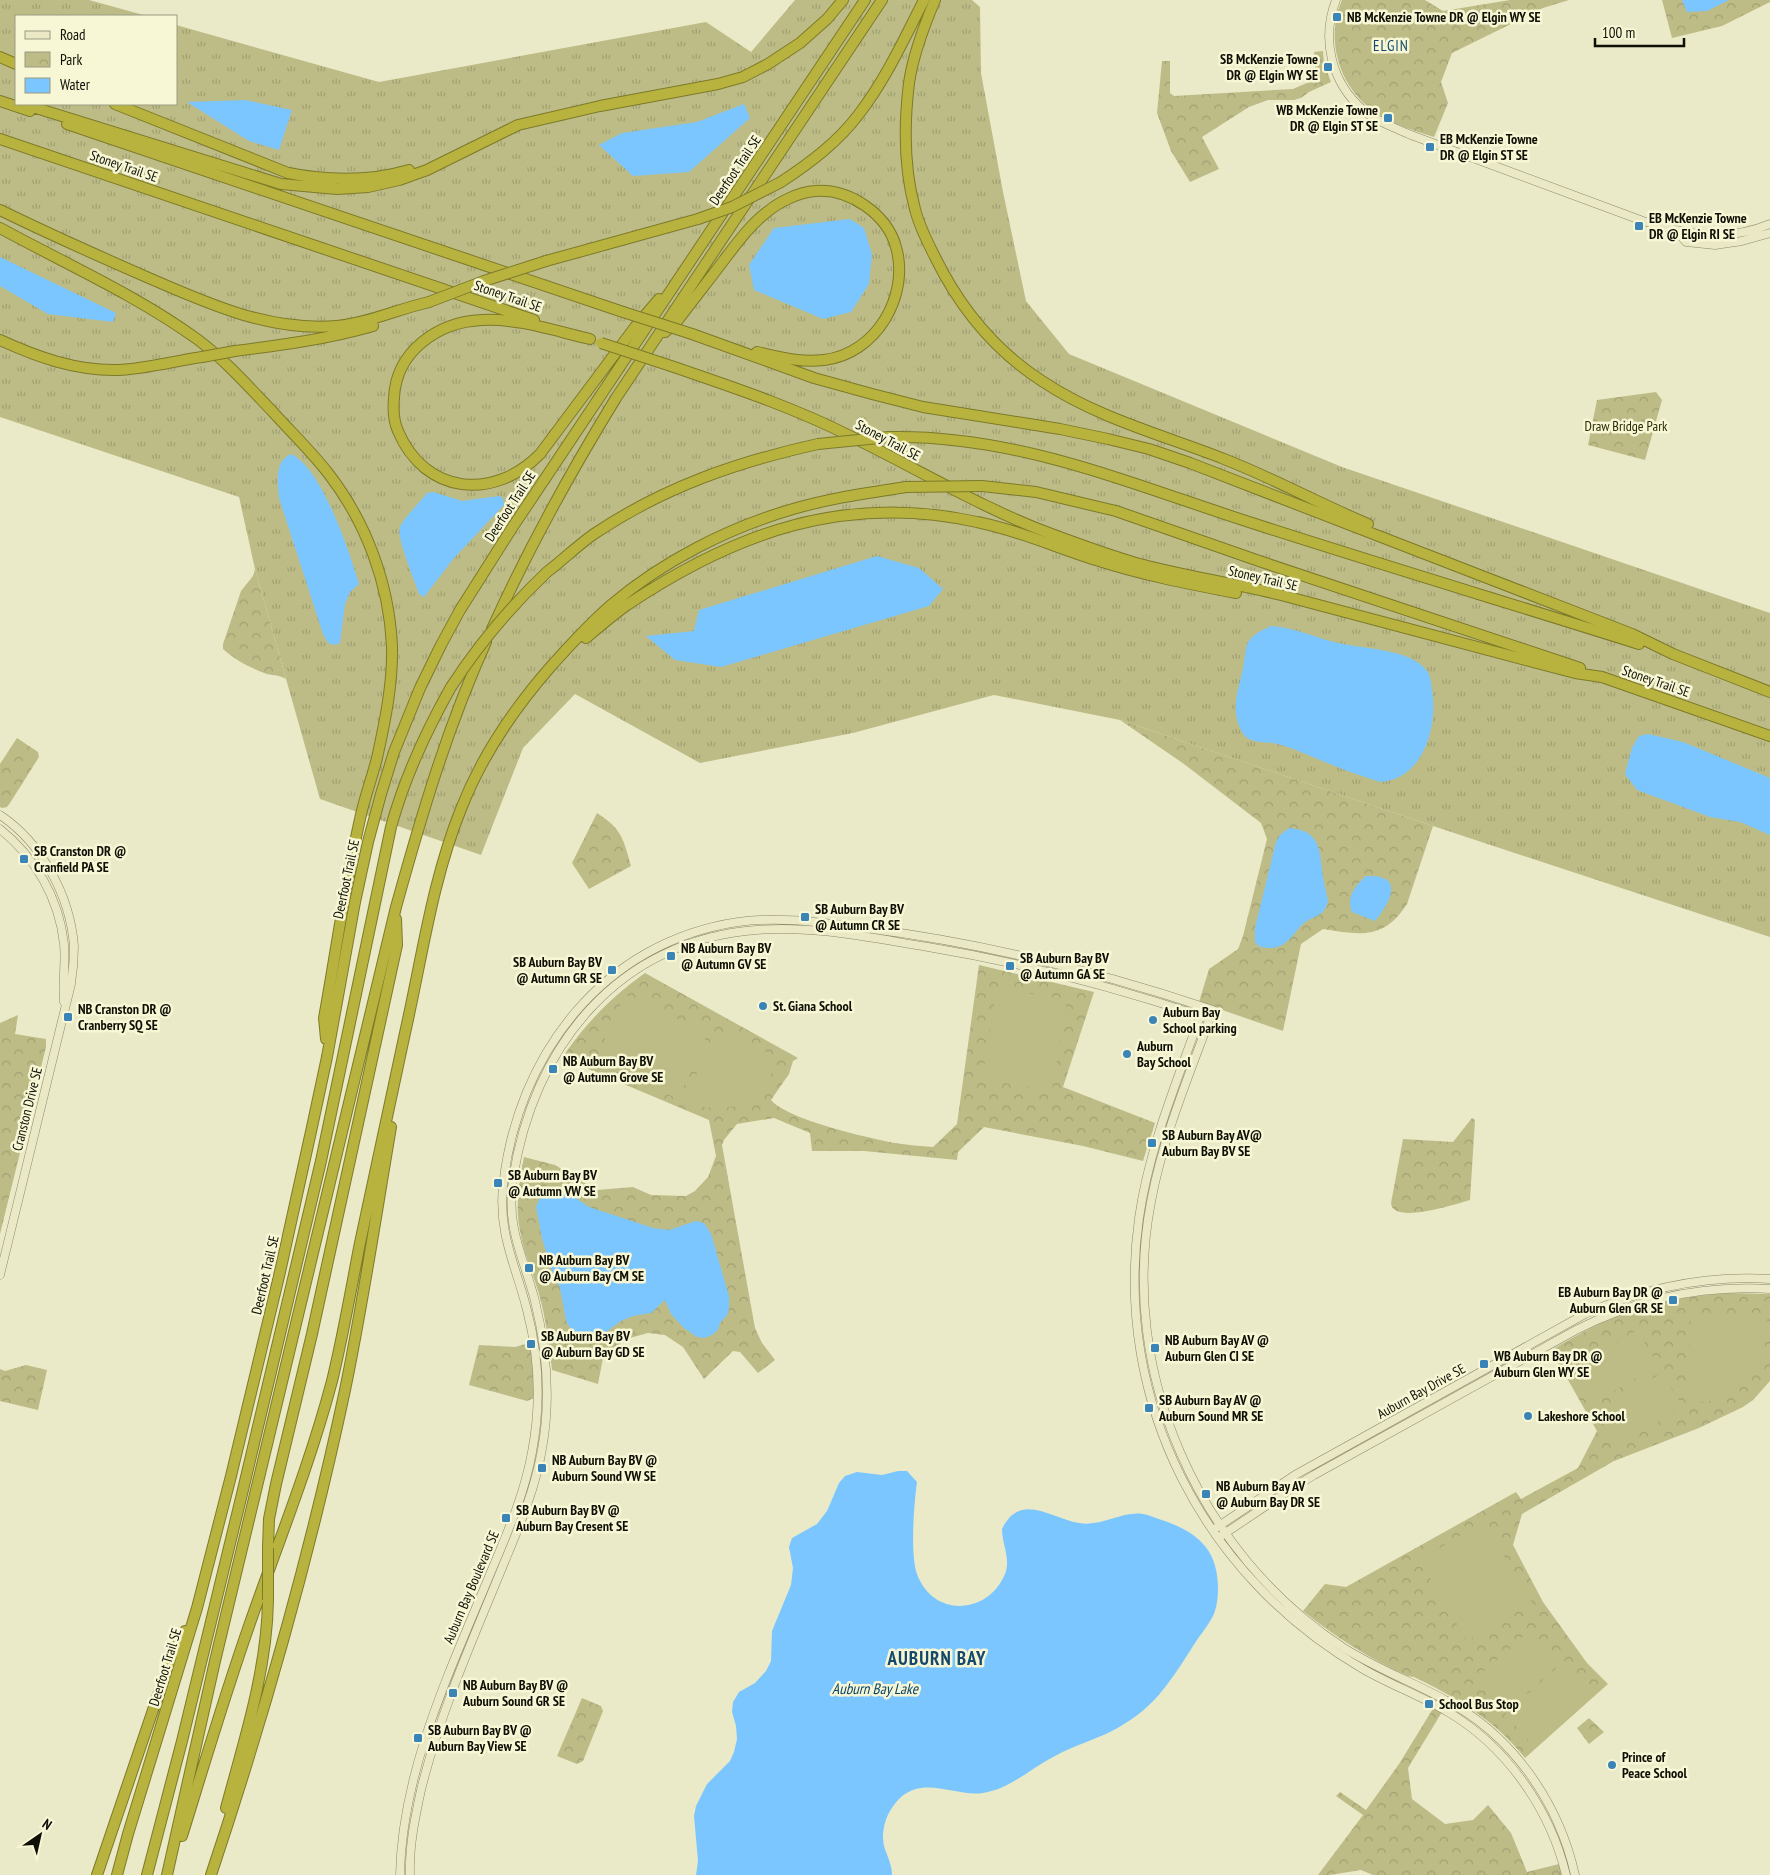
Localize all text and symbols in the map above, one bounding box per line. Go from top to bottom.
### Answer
place label: NB McKenzie Towne DR @ Elgin WY SE [1347,8,1541,26]
marker: NB McKenzie Towne DR @ Elgin WY SE [1331,11,1343,23]
legend [15,15,178,105]
scale bar [1595,15,1684,47]
text: 100 m [1602,23,1635,42]
text: Road [60,25,86,44]
district label: ELGIN [1373,36,1409,55]
text: Park [60,50,82,69]
place label: SB McKenzie Towne DR @ Elgin WY SE [1220,50,1318,84]
marker: SB McKenzie Towne DR @ Elgin WY SE [1322,61,1334,73]
text: Water [60,75,91,94]
place label: WB McKenzie Towne DR @ Elgin ST SE [1275,101,1378,135]
marker: WB McKenzie Towne DR @ Elgin ST SE [1382,112,1394,124]
place label: EB McKenzie Towne DR @ Elgin ST SE [1440,130,1538,164]
street label: Deerfoot Trail SE [705,132,765,208]
marker: EB McKenzie Towne DR @ Elgin ST SE [1424,141,1436,153]
street label: Stoney Trail SE [88,146,160,186]
place label: EB McKenzie Towne DR @ Elgin RI SE [1649,209,1747,243]
marker: EB McKenzie Towne DR @ Elgin RI SE [1633,220,1645,232]
street label: Stoney Trail SE [472,276,544,316]
street label: Stoney Trail SE [853,415,923,465]
park label: Draw Bridge Park [1585,417,1668,435]
street label: Deerfoot Trail SE [481,467,539,545]
street label: Stoney Trail SE [1227,561,1299,595]
street label: Stoney Trail SE [1620,661,1692,701]
street label: Deerfoot Trail SE [329,838,363,920]
place label: SB Cranston DR @ Cranfield PA SE [34,842,126,876]
marker: SB Cranston DR @ Cranfield PA SE [18,853,30,865]
place label: SB Auburn Bay BV @ Autumn CR SE [815,900,905,934]
marker: SB Auburn Bay BV @ Autumn CR SE [799,911,811,923]
place label: NB Auburn Bay BV @ Autumn GV SE [681,939,772,973]
place label: SB Auburn Bay BV @ Autumn GA SE [1020,949,1110,983]
marker: NB Auburn Bay BV @ Autumn GV SE [665,950,677,962]
place label: SB Auburn Bay BV @ Autumn GR SE [513,953,603,987]
marker: SB Auburn Bay BV @ Autumn GA SE [1004,960,1016,972]
marker: SB Auburn Bay BV @ Autumn GR SE [606,964,618,976]
place label: St. Giana School [773,997,853,1015]
place label: NB Cranston DR @ Cranberry SQ SE [78,1000,172,1034]
marker: St. Giana School [757,1000,769,1012]
place label: Auburn Bay School parking [1162,1003,1237,1037]
marker: NB Cranston DR @ Cranberry SQ SE [62,1011,74,1023]
marker: Auburn Bay School parking [1147,1014,1159,1026]
place label: Auburn Bay School [1136,1037,1191,1071]
marker: Auburn Bay School [1121,1048,1133,1060]
place label: NB Auburn Bay BV @ Autumn Grove SE [563,1052,663,1086]
marker: NB Auburn Bay BV @ Autumn Grove SE [547,1063,559,1075]
street label: Cranston Drive SE [8,1065,46,1153]
place label: SB Auburn Bay AV@ Auburn Bay BV SE [1161,1126,1262,1160]
marker: SB Auburn Bay AV@ Auburn Bay BV SE [1146,1137,1158,1149]
place label: SB Auburn Bay BV @ Autumn VW SE [508,1166,598,1200]
marker: SB Auburn Bay BV @ Autumn VW SE [492,1177,504,1189]
street label: Deerfoot Trail SE [247,1234,283,1316]
place label: NB Auburn Bay BV @ Auburn Bay CM SE [539,1251,644,1285]
marker: NB Auburn Bay BV @ Auburn Bay CM SE [523,1262,535,1274]
place label: EB Auburn Bay DR @ Auburn Glen GR SE [1558,1283,1663,1317]
marker: EB Auburn Bay DR @ Auburn Glen GR SE [1667,1294,1679,1306]
place label: SB Auburn Bay BV @ Auburn Bay GD SE [541,1327,645,1361]
place label: NB Auburn Bay AV @ Auburn Glen CI SE [1164,1331,1269,1365]
marker: SB Auburn Bay BV @ Auburn Bay GD SE [525,1338,537,1350]
marker: NB Auburn Bay AV @ Auburn Glen CI SE [1149,1342,1161,1354]
place label: WB Auburn Bay DR @ Auburn Glen WY SE [1493,1347,1603,1381]
marker: WB Auburn Bay DR @ Auburn Glen WY SE [1478,1358,1490,1370]
street label: Auburn Bay Drive SE [1374,1359,1468,1423]
place label: SB Auburn Bay AV @ Auburn Sound MR SE [1158,1391,1263,1425]
marker: SB Auburn Bay AV @ Auburn Sound MR SE [1143,1402,1155,1414]
place label: Lakeshore School [1538,1407,1626,1425]
marker: Lakeshore School [1522,1410,1534,1422]
place label: NB Auburn Bay BV @ Auburn Sound VW SE [551,1451,657,1485]
marker: NB Auburn Bay BV @ Auburn Sound VW SE [536,1462,548,1474]
place label: NB Auburn Bay AV @ Auburn Bay DR SE [1216,1477,1320,1511]
marker: NB Auburn Bay AV @ Auburn Bay DR SE [1200,1488,1212,1500]
place label: SB Auburn Bay BV @ Auburn Bay Cresent SE [515,1501,628,1535]
marker: SB Auburn Bay BV @ Auburn Bay Cresent SE [500,1512,512,1524]
street label: Auburn Bay Boulevard SE [439,1528,503,1646]
street label: Deerfoot Trail SE [145,1626,185,1708]
district label: AUBURN BAY [887,1646,986,1670]
place label: NB Auburn Bay BV @ Auburn Sound GR SE [462,1676,568,1710]
water label: Auburn Bay Lake [832,1679,919,1698]
marker: NB Auburn Bay BV @ Auburn Sound GR SE [447,1687,459,1699]
place label: School Bus Stop [1439,1695,1519,1713]
marker: School Bus Stop [1423,1698,1435,1710]
place label: SB Auburn Bay BV @ Auburn Bay View SE [427,1721,532,1755]
marker: SB Auburn Bay BV @ Auburn Bay View SE [412,1732,424,1744]
place label: Prince of Peace School [1622,1748,1687,1782]
marker: Prince of Peace School [1606,1759,1618,1771]
north arrow [15,1810,65,1860]
text: N [39,1815,55,1834]

